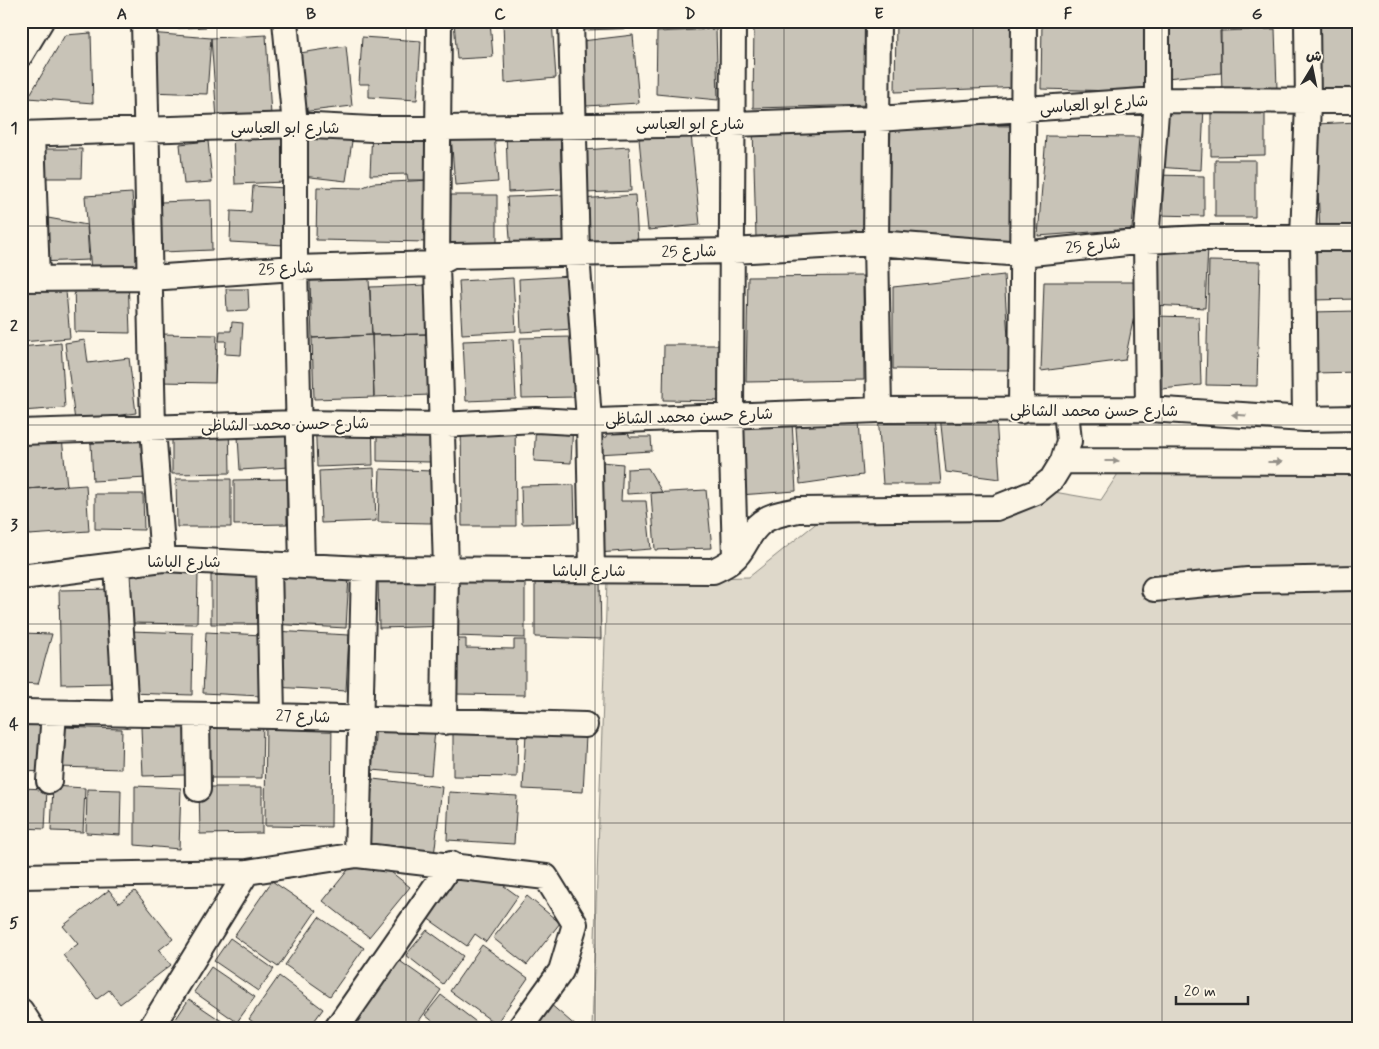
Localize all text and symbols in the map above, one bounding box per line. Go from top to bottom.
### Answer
text: A [117,4,127,25]
text: B [306,4,316,25]
text: C [494,4,506,25]
text: D [684,4,696,25]
text: E [874,4,884,25]
text: F [1064,4,1073,25]
text: G [1252,4,1263,25]
north arrow [1286,42,1336,92]
text: ش [1305,46,1323,66]
street label: شارع ابو العباسى [1039,91,1149,119]
street label: شارع ابو العباسى [636,114,744,135]
text: 1 [10,118,18,139]
street label: شارع ابو العباسى [231,118,339,139]
street label: شارع 25 [1064,233,1122,259]
street label: شارع 25 [661,241,717,263]
street label: شارع 25 [258,257,314,281]
text: 2 [10,316,18,337]
street label: شارع حسن محمد الشاظى [1010,401,1178,422]
street label: شارع حسن محمد الشاظى [605,404,773,430]
one-way arrow [1231,410,1247,418]
street label: شارع حسن محمد الشاظى [201,413,369,437]
one-way arrow [1104,457,1120,465]
one-way arrow [1267,458,1283,466]
text: 3 [10,515,18,536]
street label: شارع الباشا [147,552,221,573]
street label: شارع الباشا [552,561,626,582]
street label: شارع 27 [275,706,331,728]
text: 4 [9,714,19,735]
text: 5 [9,913,19,934]
scale bar [1176,974,1249,1006]
text: 20 m [1184,982,1216,1002]

